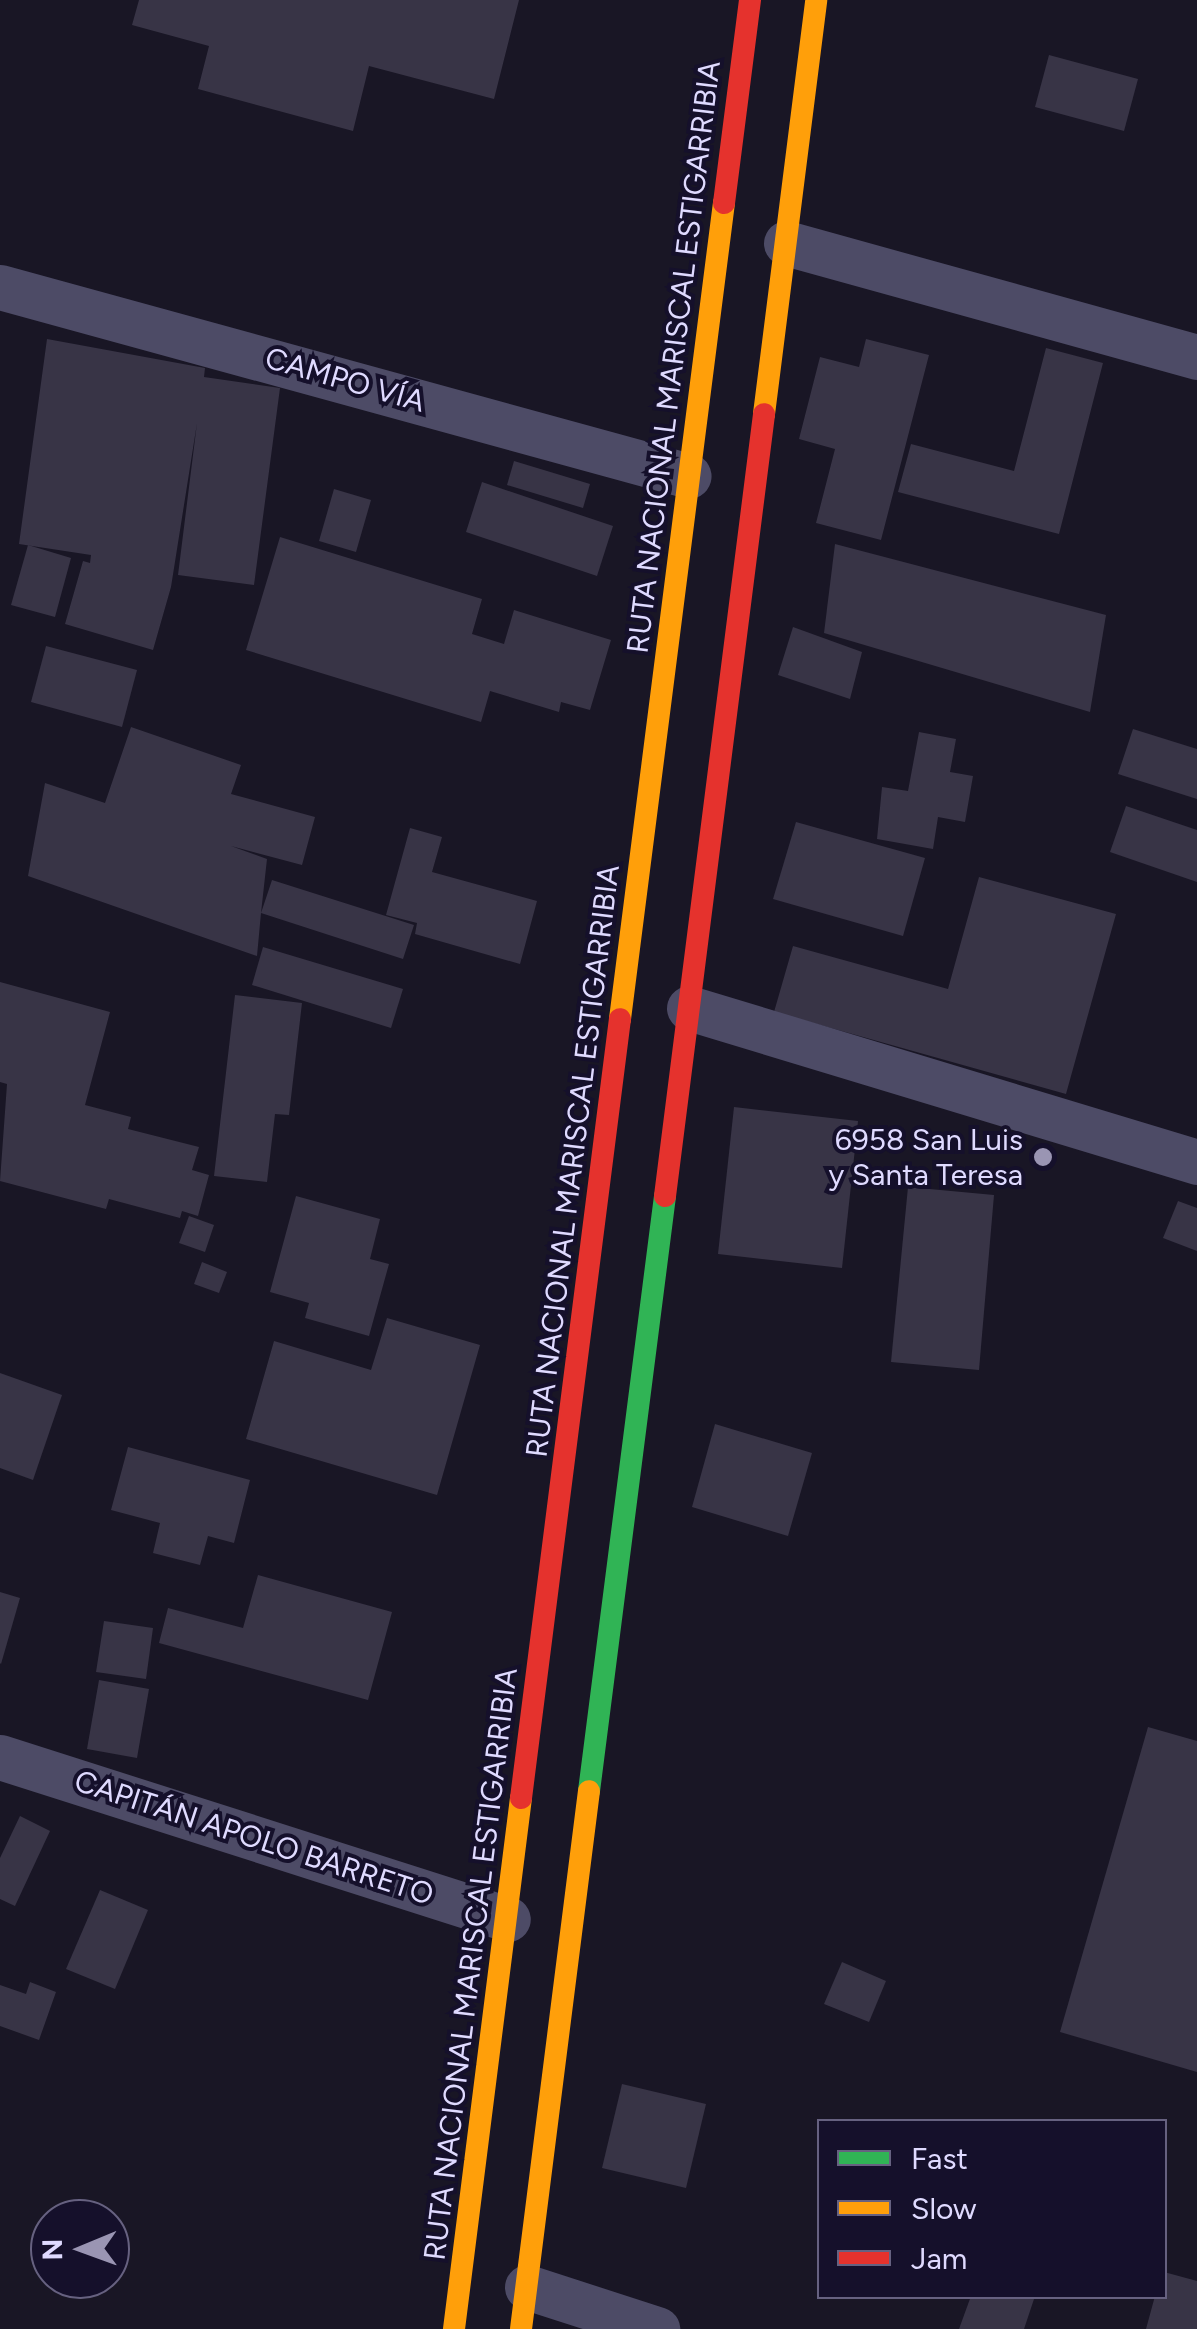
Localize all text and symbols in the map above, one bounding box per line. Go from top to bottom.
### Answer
street label: RUTA NACIONAL MARISCAL ESTIGARRIBIA [620,59,728,655]
street label: CAMPO VÍA [261,340,429,420]
street label: RUTA NACIONAL MARISCAL ESTIGARRIBIA [519,863,627,1459]
place label: 6958 San Luis y Santa Teresa [828,1122,1023,1192]
marker: 6958 San Luis y Santa Teresa [1032,1146,1054,1168]
street label: RUTA NACIONAL MARISCAL ESTIGARRIBIA [417,1666,525,2262]
street label: CAPITÁN APOLO BARRETO [70,1763,438,1913]
legend [817,2119,1167,2299]
text: Fast [911,2140,968,2177]
text: Slow [911,2190,977,2227]
north arrow [30,2199,130,2299]
text: N [35,2238,69,2261]
text: Jam [911,2240,967,2277]

